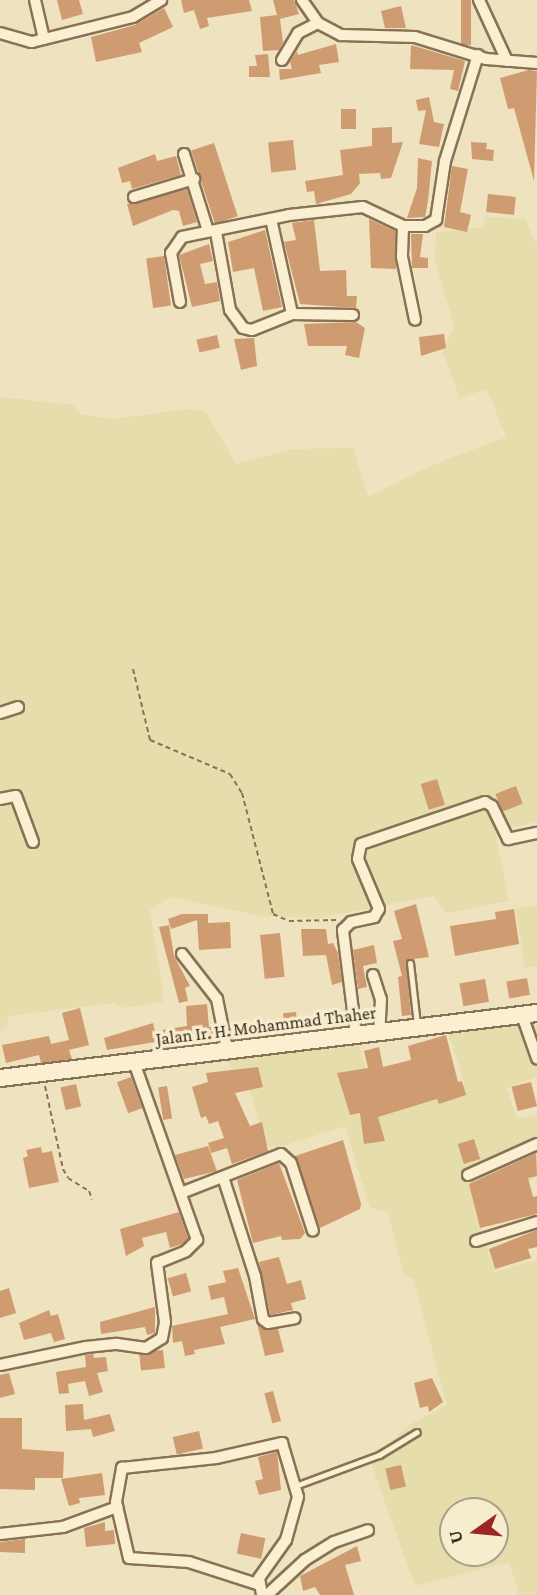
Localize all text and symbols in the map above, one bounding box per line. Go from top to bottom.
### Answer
street label: Jalan Ir. H. Mohammad Thaher [155,1002,377,1050]
north arrow [439,1497,509,1567]
text: U [443,1528,467,1546]

